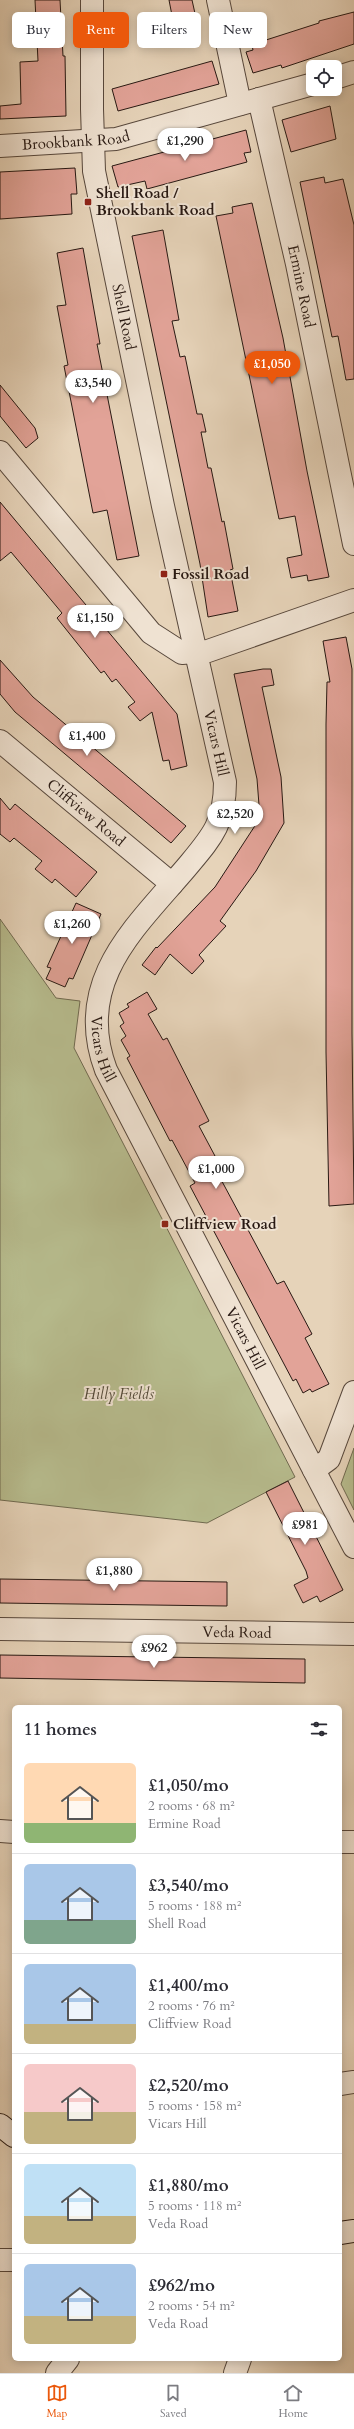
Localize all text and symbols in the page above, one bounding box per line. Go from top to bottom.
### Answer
chip: Buy [12,12,65,48]
chip: Rent [73,12,129,48]
chip: Filters [137,12,201,48]
chip: New [209,12,267,48]
map controls [306,60,342,96]
button: locate [306,60,342,96]
street label: Brookbank Road [21,126,132,155]
pin: £1,290 [152,128,218,162]
text: £1,290 [166,132,204,150]
place label: Shell Road / Brookbank Road [96,183,215,220]
marker: Shell Road / Brookbank Road [83,197,93,207]
street label: Ermine Road [283,243,320,329]
street label: Shell Road [107,282,141,352]
pin: £1,050 [239,351,305,385]
text: £1,050 [253,355,291,373]
pin: £3,540 [60,370,126,404]
text: £3,540 [74,374,112,392]
place label: Fossil Road [172,564,250,584]
marker: Fossil Road [159,569,169,579]
pin: £1,150 [62,605,128,639]
text: £1,150 [76,609,114,627]
street label: Vicars Hill [199,708,233,778]
pin: £1,400 [54,723,120,757]
text: £1,400 [68,727,106,745]
street label: Cliffview Road [43,774,130,851]
pin: £2,520 [202,801,268,835]
text: £2,520 [216,805,254,823]
pin: £1,260 [39,911,105,945]
text: £1,260 [53,915,91,933]
street label: Vicars Hill [87,1016,121,1086]
pin: £1,000 [183,1156,249,1190]
text: £1,000 [197,1160,235,1178]
place label: Cliffview Road [173,1214,277,1234]
marker: Cliffview Road [160,1219,170,1229]
street label: Vicars Hill [221,1304,270,1373]
park label: Hilly Fields [84,1384,154,1404]
pin: £981 [281,1512,329,1546]
text: £981 [291,1516,319,1534]
pin: £1,880 [81,1558,147,1592]
text: £1,880 [95,1562,133,1580]
street label: Veda Road [202,1622,272,1643]
pin: £962 [130,1635,178,1669]
text: £962 [140,1639,168,1657]
text: 11 homes [24,1718,97,1741]
icon: filters [308,1718,330,1740]
text: £1,050/mo [148,1774,229,1797]
icon: home [56,1779,104,1827]
text: 2 rooms · 68 m² [148,1797,235,1815]
text: Ermine Road [148,1815,221,1833]
text: £3,540/mo [148,1874,229,1897]
icon: home [56,1880,104,1928]
text: 5 rooms · 188 m² [148,1897,241,1915]
text: Shell Road [148,1915,206,1933]
text: £1,400/mo [148,1974,229,1997]
icon: home [56,1980,104,2028]
text: 2 rooms · 76 m² [148,1997,235,2015]
text: Cliffview Road [148,2015,231,2033]
text: £2,520/mo [148,2074,229,2097]
icon: home [56,2080,104,2128]
text: 5 rooms · 158 m² [148,2097,241,2115]
text: Vicars Hill [148,2115,206,2133]
text: £1,880/mo [148,2174,229,2197]
icon: home [56,2180,104,2228]
text: 5 rooms · 118 m² [148,2197,241,2215]
text: Veda Road [148,2215,208,2233]
text: £962/mo [148,2274,215,2297]
icon: home [56,2280,104,2328]
text: 2 rooms · 54 m² [148,2297,235,2315]
text: Veda Road [148,2315,208,2333]
tab: Map [46,2382,68,2421]
tab: Saved [160,2382,187,2421]
tab: Home [279,2382,308,2421]

